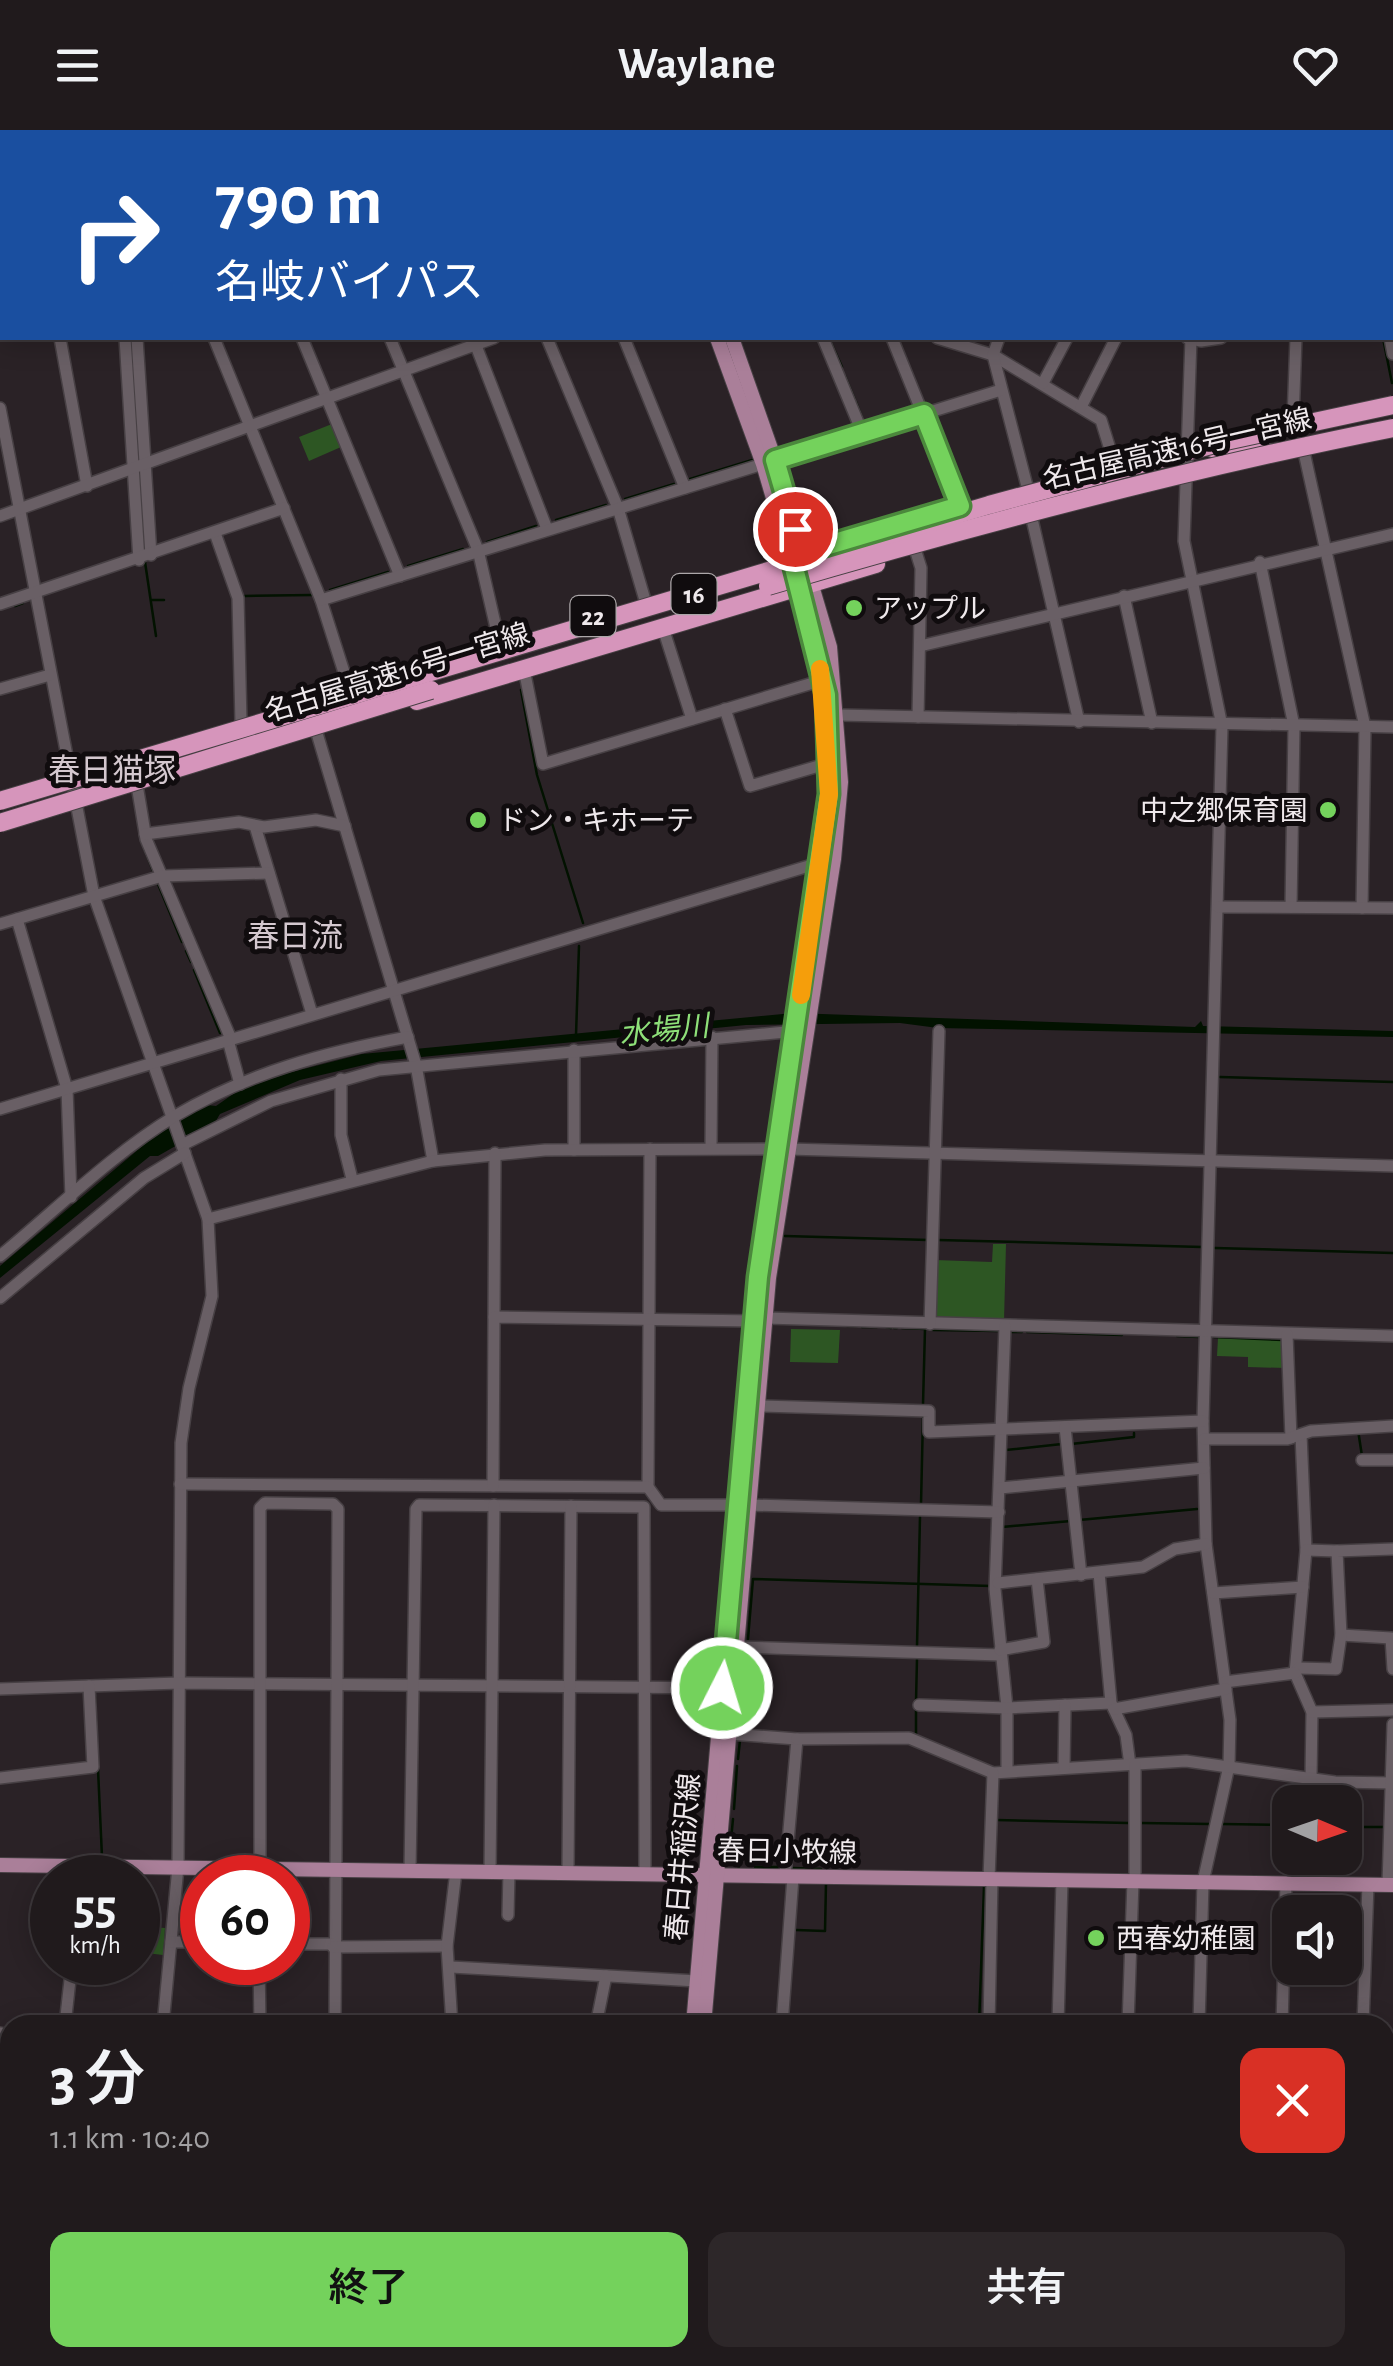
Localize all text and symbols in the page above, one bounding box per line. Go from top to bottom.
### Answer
icon: menu [50,38,105,93]
icon: heart [1288,38,1343,93]
text: Waylane [618,42,775,87]
text: 790 m [215,167,383,237]
icon: right [50,170,180,300]
text: 名岐バイパス [215,261,484,306]
street label: 名古屋高速16号一宮線 [1040,403,1314,494]
pin [753,487,838,572]
icon: arrive [768,502,823,557]
road number: 16 [672,574,716,614]
place label: アップル [874,594,986,624]
road number: 22 [570,596,616,636]
marker: アップル [843,597,865,619]
street label: 名古屋高速16号一宮線 [262,618,533,727]
district label: 春日猫塚 [48,754,176,787]
place label: 中之郷保育園 [1140,796,1308,826]
marker: 中之郷保育園 [1317,799,1339,821]
place label: ドン・キホーテ [498,807,694,836]
marker: ドン・キホーテ [467,809,489,831]
district label: 春日流 [247,919,343,953]
water label: 水場川 [618,1009,713,1051]
position arrow [670,1636,774,1740]
street label: 春日井稲沢線 [661,1772,705,1942]
north arrow [1272,1785,1362,1875]
map controls [1272,1785,1362,1985]
street label: 春日小牧線 [717,1836,857,1868]
speed limit sign: 60 [180,1855,310,1985]
text: 55 [73,1883,117,1933]
button: sound [1272,1895,1362,1985]
place label: 西春幼稚園 [1116,1924,1256,1954]
marker: 西春幼稚園 [1085,1927,1107,1949]
text: km/h [69,1933,121,1958]
button: close [1240,2048,1345,2153]
text: 3 分 [50,2051,145,2111]
text: 1.1 km · 10:40 [50,2122,210,2154]
button: 終了 [50,2232,688,2347]
button: 共有 [708,2232,1345,2347]

